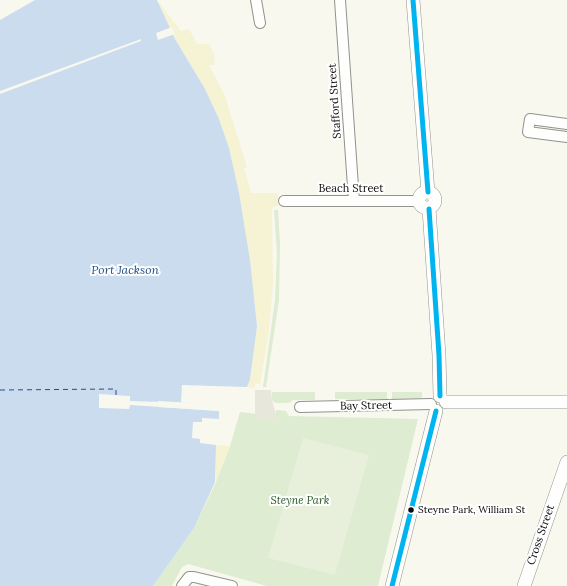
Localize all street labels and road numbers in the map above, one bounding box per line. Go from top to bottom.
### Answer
street label: Stafford Street [326,63,344,139]
street label: Beach Street [319,182,383,196]
street label: Bay Street [340,399,392,413]
street label: Cross Street [524,503,558,567]

